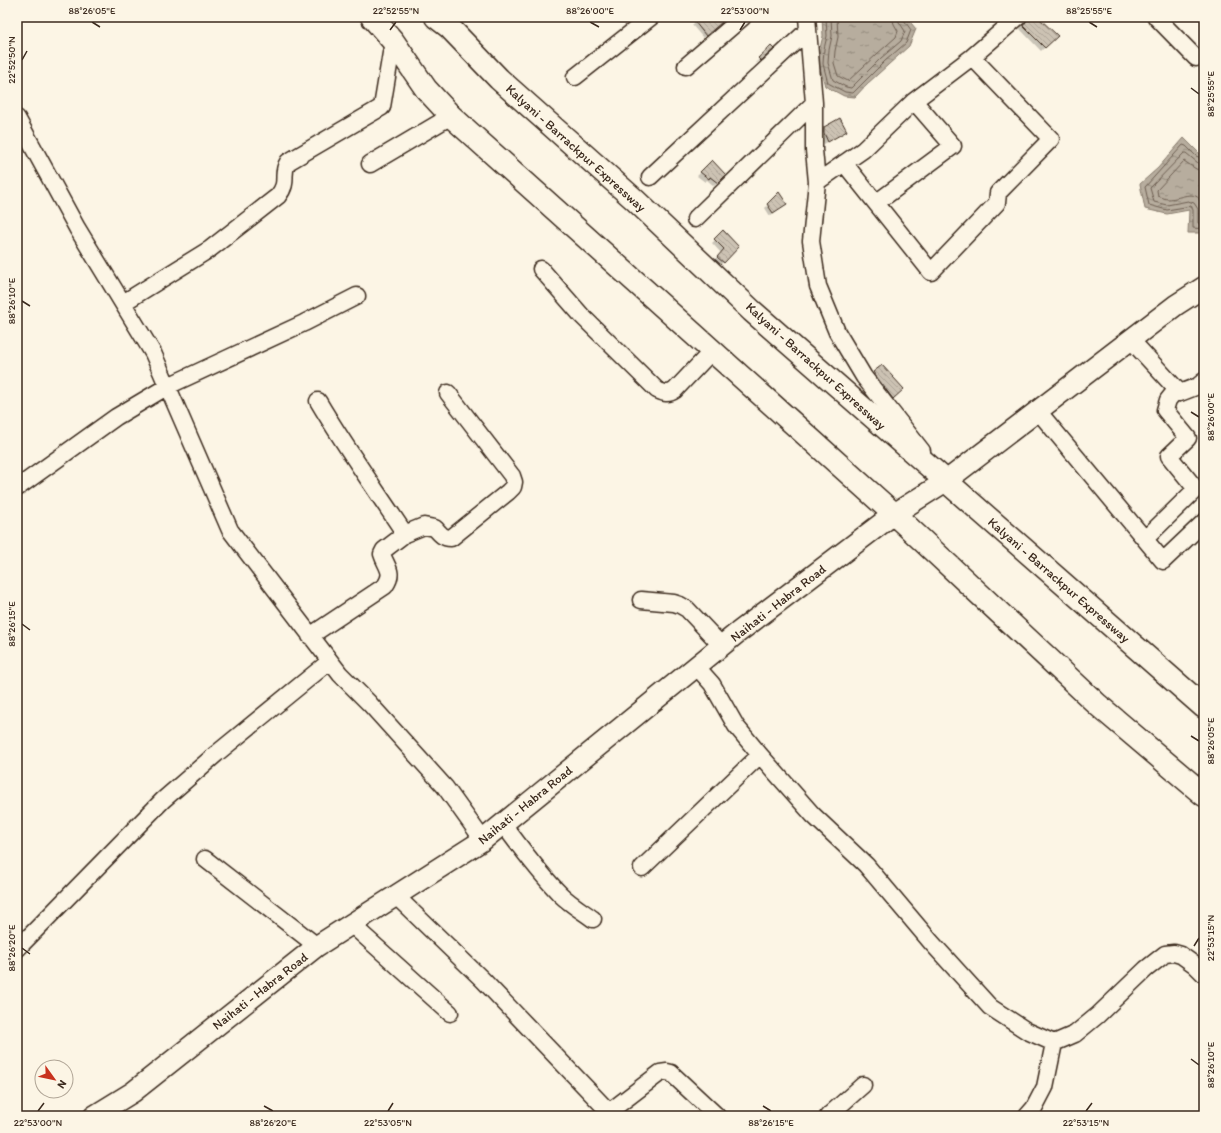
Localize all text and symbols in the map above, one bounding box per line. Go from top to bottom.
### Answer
text: 88°26'05"E [69,4,116,17]
text: 22°52'55"N [373,4,420,17]
text: 88°26'00"E [566,4,614,17]
text: 22°53'00"N [721,4,770,17]
text: 88°25'55"E [1066,4,1112,17]
text: 22°52'50"N [5,36,18,84]
text: 88°25'55"E [1204,71,1217,117]
street label: Kalyani - Barrackpur Expressway [503,81,649,215]
text: 88°26'10"E [5,277,18,324]
street label: Kalyani - Barrackpur Expressway [743,299,889,433]
text: 88°26'00"E [1204,393,1217,441]
street label: Kalyani - Barrackpur Expressway [985,514,1133,646]
street label: Naihati - Habra Road [727,561,829,645]
text: 88°26'15"E [5,601,18,647]
text: 88°26'05"E [1204,717,1217,764]
street label: Naihati - Habra Road [475,762,575,848]
text: 22°53'15"N [1204,915,1217,961]
text: 88°26'20"E [5,924,18,971]
street label: Naihati - Habra Road [209,949,311,1033]
text: 88°26'10"E [1204,1041,1217,1088]
north arrow [34,1059,74,1099]
text: N [54,1078,69,1091]
text: 22°53'00"N [14,1116,63,1129]
text: 88°26'20"E [250,1116,297,1129]
text: 22°53'05"N [364,1116,412,1129]
text: 88°26'15"E [748,1116,794,1129]
text: 22°53'15"N [1063,1116,1109,1129]

